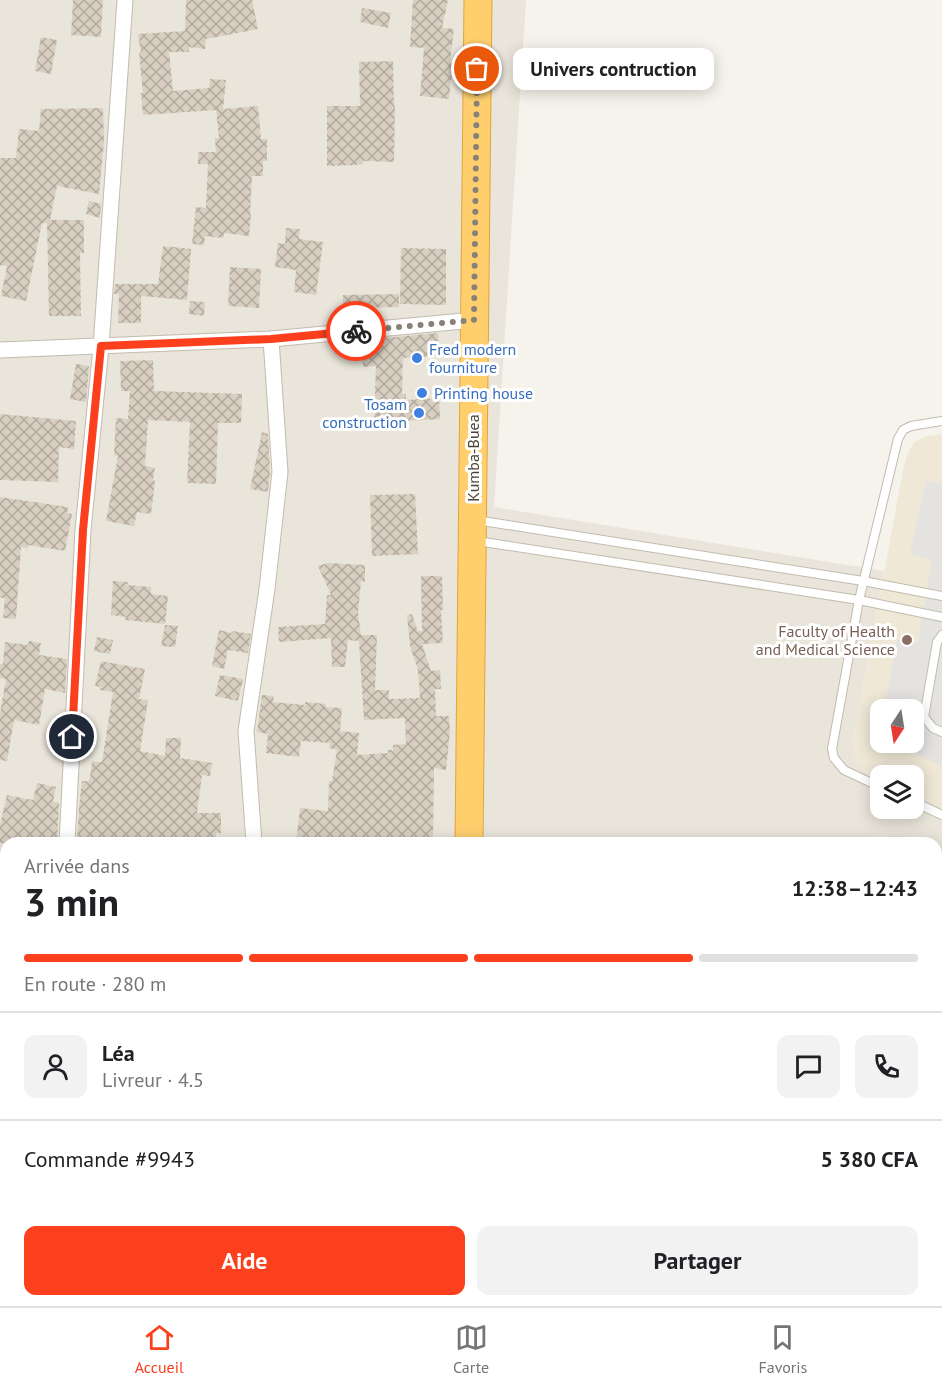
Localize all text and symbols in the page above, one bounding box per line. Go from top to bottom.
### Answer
pin [451,43,502,94]
callout: Univers contruction [513,48,714,90]
icon: bag [460,52,493,85]
text: Univers contruction [530,56,697,82]
courier [326,301,386,361]
icon: bike [340,315,373,348]
place label: Fred modern fourniture [429,339,516,377]
marker: Fred modern fourniture [410,351,424,365]
place label: Printing house [434,383,533,403]
marker: Printing house [415,386,429,400]
place label: Tosam construction [322,394,407,432]
marker: Tosam construction [412,406,426,420]
street label: Kumba-Buea [463,414,483,502]
place label: Faculty of Health and Medical Science [756,621,895,659]
marker: Faculty of Health and Medical Science [900,633,914,647]
north arrow [870,699,924,753]
map controls [870,699,924,819]
pin [46,711,97,762]
icon: home [55,720,88,753]
button: layers [870,765,924,819]
text: Arrivée dans [24,853,130,879]
text: 12:38–12:43 [792,874,918,902]
text: 3 min [24,876,119,927]
text: En route · 280 m [24,971,166,997]
button: person [24,1035,87,1098]
button: chat [777,1035,840,1098]
button: phone [855,1035,918,1098]
text: Léa [102,1039,135,1067]
text: Livreur · 4.5 [102,1067,204,1093]
text: Commande #9943 [24,1145,195,1173]
text: 5 380 CFA [820,1145,918,1173]
button: Aide [24,1226,465,1295]
button: Partager [477,1226,918,1295]
tab: Accueil [135,1321,184,1377]
tab: Carte [453,1321,489,1377]
tab: Favoris [758,1321,807,1377]

